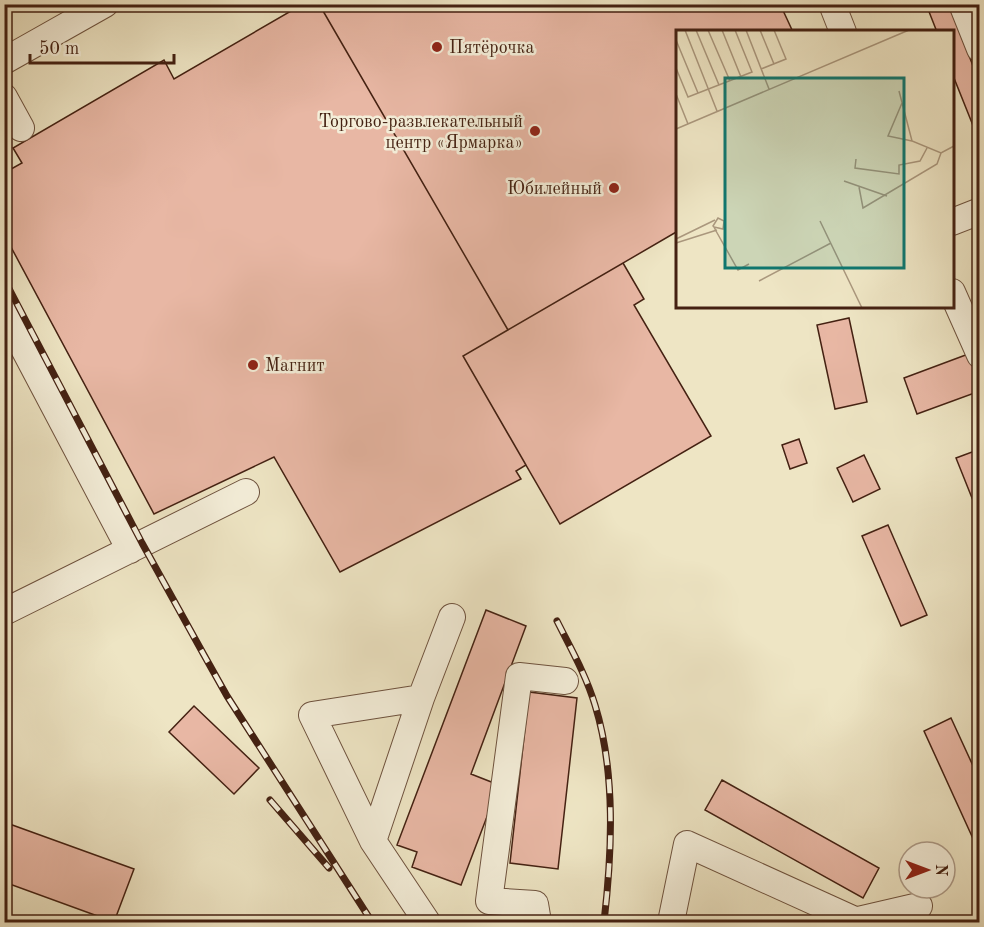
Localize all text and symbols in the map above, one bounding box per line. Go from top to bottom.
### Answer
scale bar [30,27,174,65]
inset map [676,30,954,308]
place label: Пятёрочка [449,39,535,57]
text: 50 m [39,40,79,58]
marker: Пятёрочка [430,40,444,54]
place label: Торгово-развлекательный центр «Ярмарка» [318,113,523,152]
marker: Торгово-развлекательный центр «Ярмарка» [528,124,542,138]
place label: Юбилейный [507,180,602,198]
marker: Юбилейный [607,181,621,195]
place label: Магнит [265,357,325,375]
marker: Магнит [246,358,260,372]
north arrow [897,840,957,900]
text: N [932,864,948,877]

